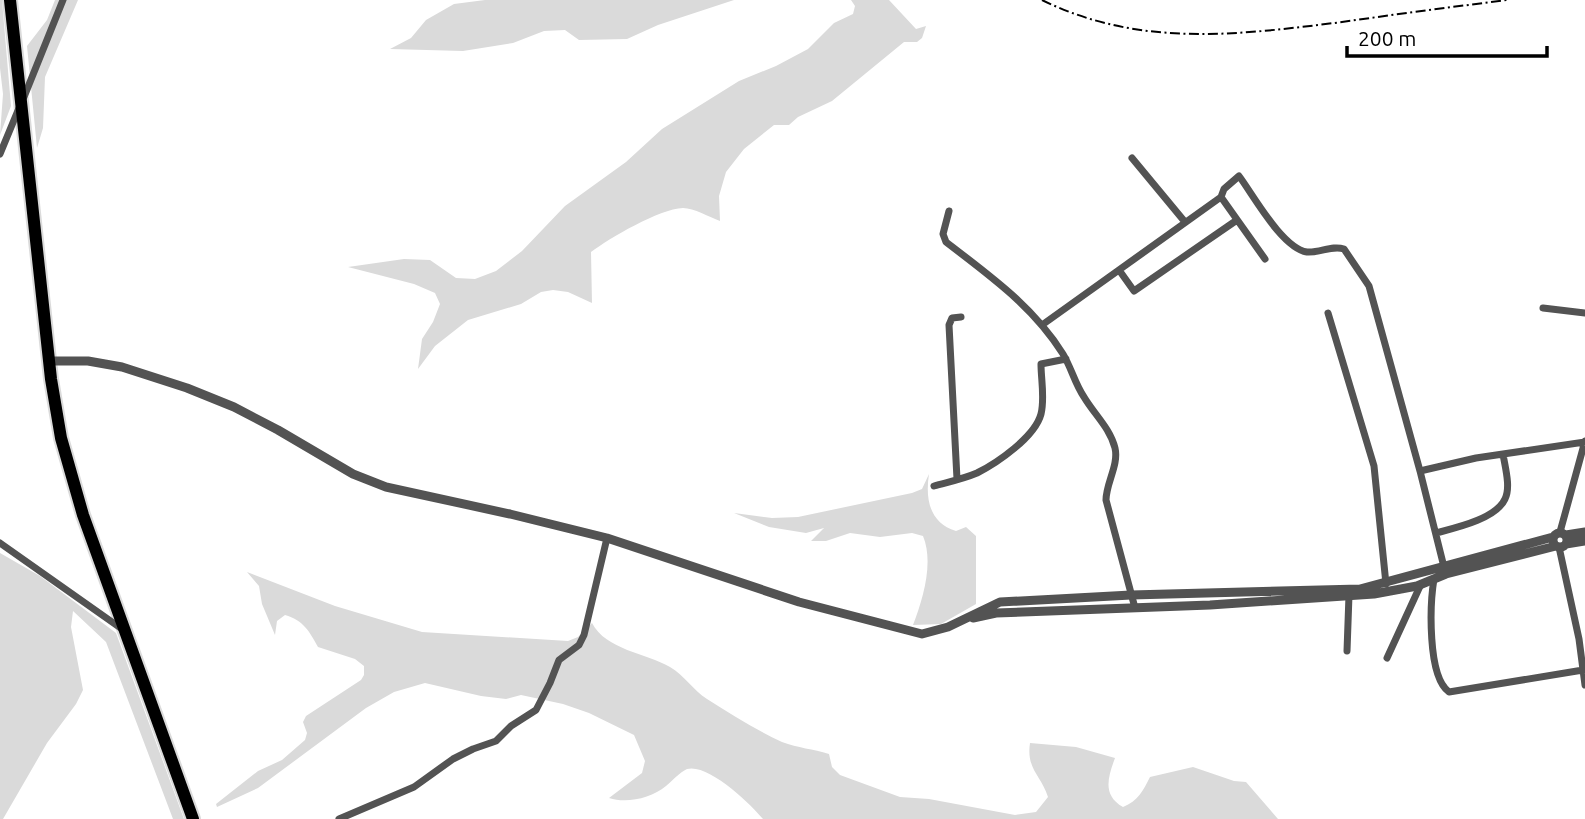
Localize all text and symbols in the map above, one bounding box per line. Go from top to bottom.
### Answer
scale bar [1347,14,1546,58]
text: 200 m [1358,26,1416,50]

